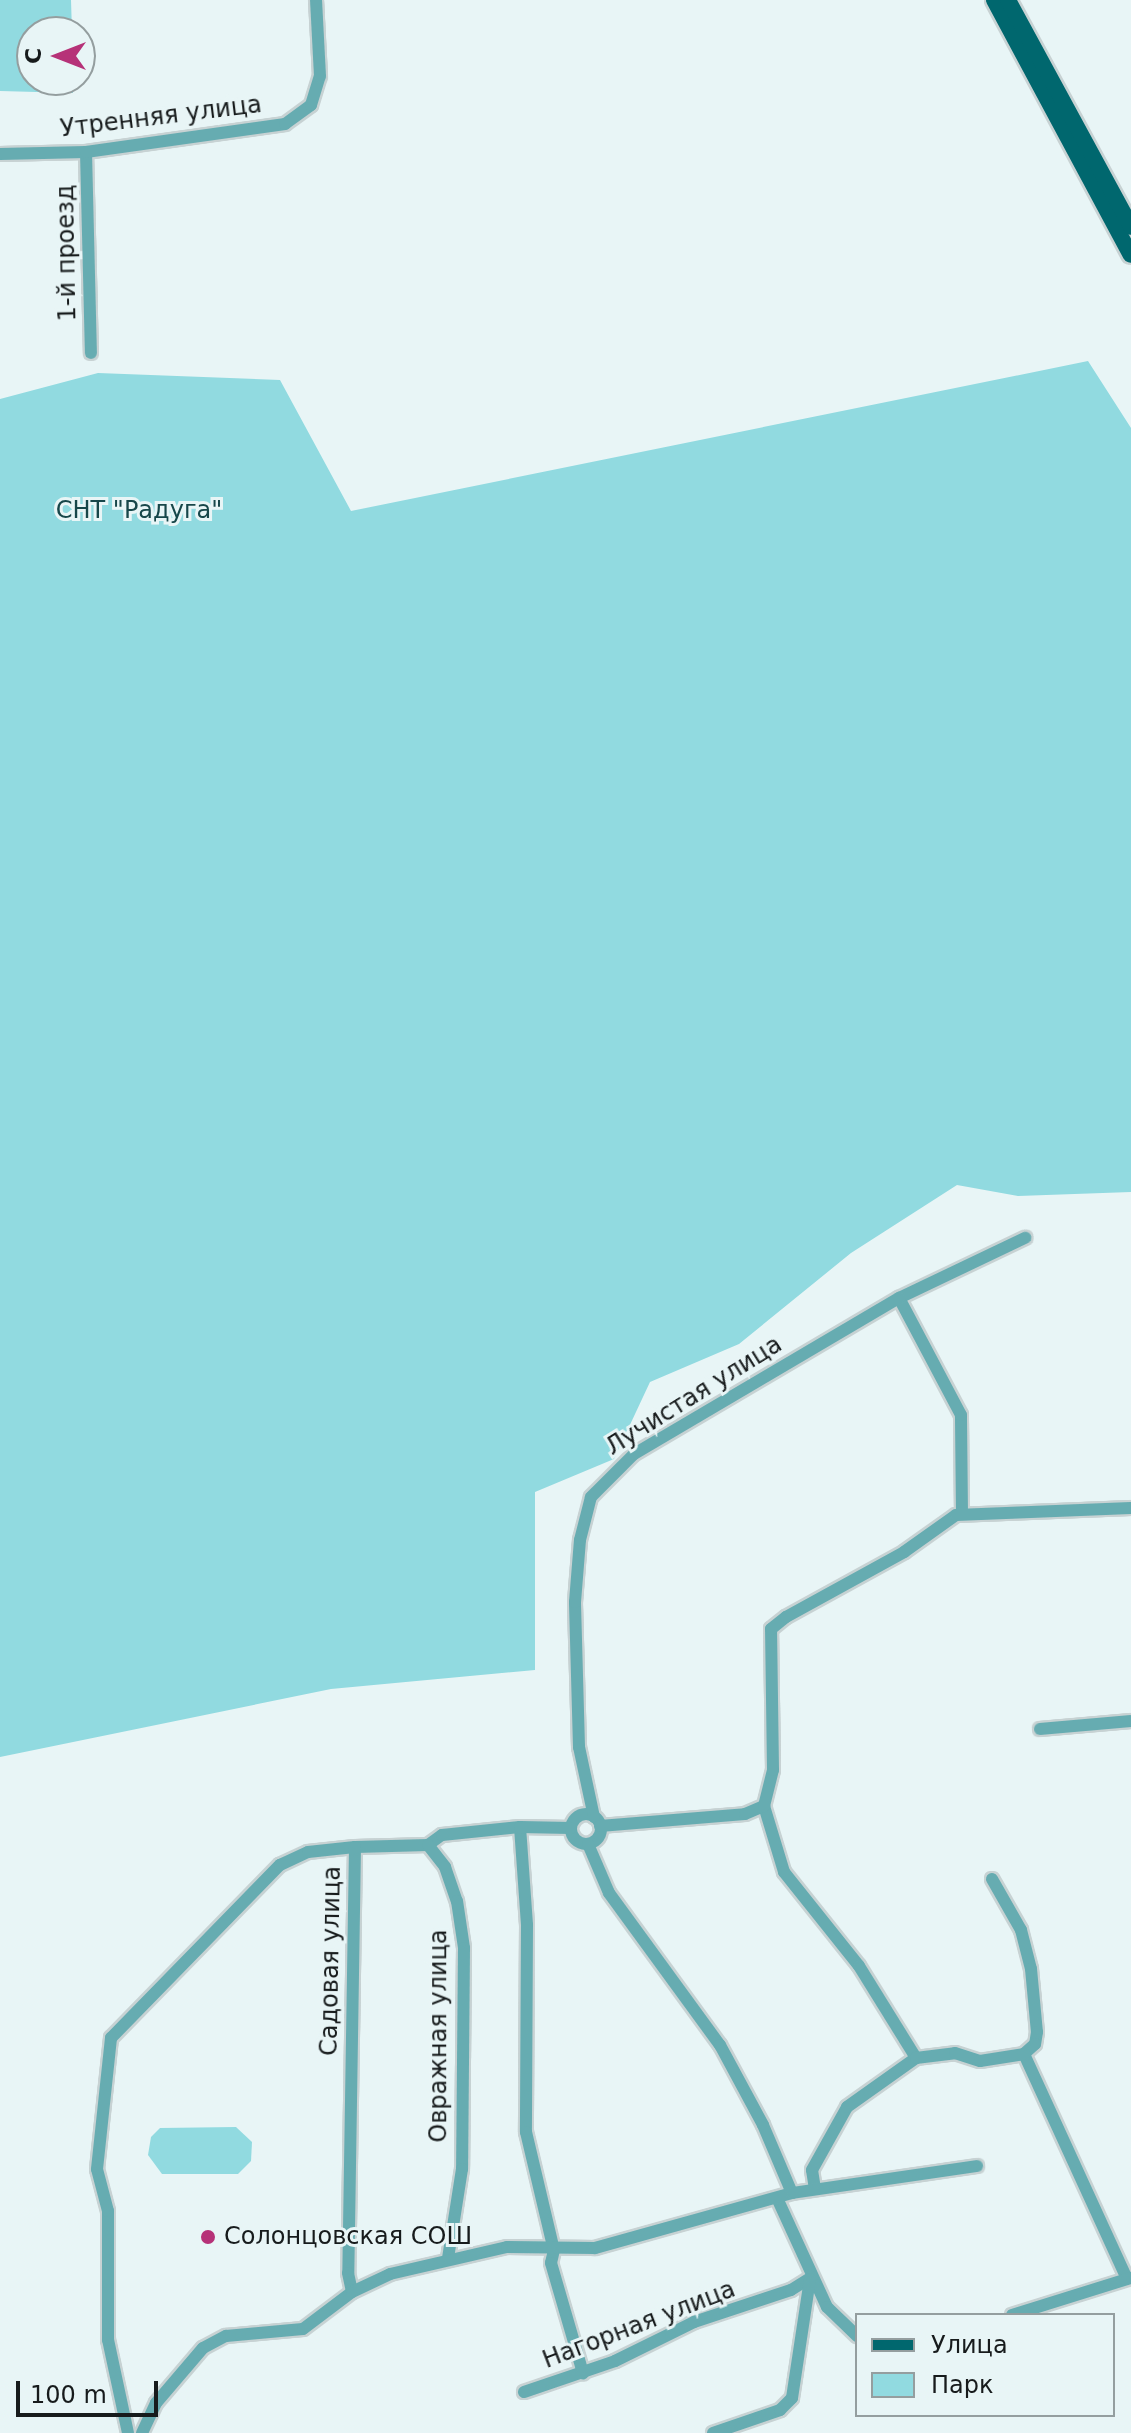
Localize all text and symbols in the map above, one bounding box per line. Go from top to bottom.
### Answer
north arrow [16,16,96,96]
text: С [21,48,46,64]
street label: Утренняя улица [59,90,263,144]
street label: 1-й проезд [51,184,83,322]
park label: СНТ "Радуга" [56,497,222,525]
street label: Лучистая улица [601,1330,787,1462]
street label: Садовая улица [315,1866,347,2056]
street label: Овражная улица [425,1929,453,2143]
place label: Солонцовская СОШ [224,2223,472,2251]
marker: Солонцовская СОШ [199,2228,217,2246]
street label: Нагорная улица [539,2275,739,2375]
legend [855,2313,1115,2417]
text: Улица [931,2331,1008,2359]
scale bar [20,2365,162,2415]
text: Парк [931,2371,993,2399]
text: 100 m [30,2381,107,2409]

